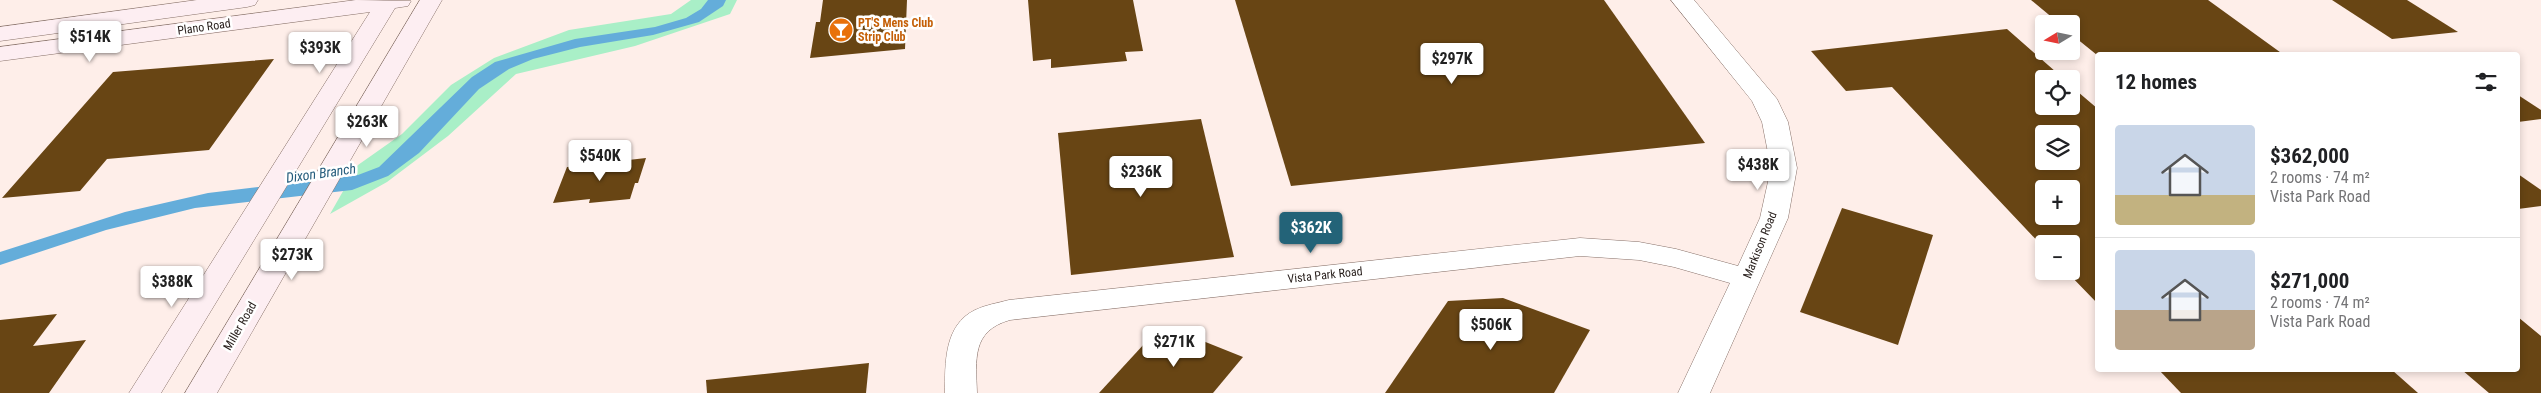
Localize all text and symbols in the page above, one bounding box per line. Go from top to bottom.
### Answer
north arrow [2035,15,2080,60]
map controls [2035,15,2080,280]
street label: Plano Road [176,16,232,38]
place label: PT'S Mens Club Strip Club [858,16,933,44]
bar icon: PT'S Mens Club Strip Club [828,17,854,43]
pin: $514K [55,20,125,63]
text: $514K [69,27,111,46]
pin: $393K [285,32,355,74]
text: $393K [299,38,341,57]
pin: $297K [1417,42,1487,85]
text: $297K [1431,49,1473,68]
icon: filters [2472,68,2500,96]
button: locate [2035,70,2080,115]
text: 12 homes [2115,70,2197,94]
pin: $263K [332,106,402,148]
text: $263K [346,112,388,131]
button: layers [2035,125,2080,170]
pin: $540K [565,140,635,182]
text: $362,000 [2270,144,2349,168]
icon: home [2155,145,2215,205]
text: $540K [579,146,621,165]
pin: $438K [1723,148,1793,191]
text: $438K [1737,155,1779,174]
pin: $236K [1106,156,1176,198]
water label: Dixon Branch [285,160,357,186]
text: $236K [1120,162,1162,181]
text: 2 rooms · 74 m² [2270,168,2370,187]
button: + [2035,180,2080,225]
text: Vista Park Road [2270,187,2370,206]
street label: Markison Road [1740,210,1780,280]
pin: $362K [1276,212,1346,254]
text: $362K [1290,218,1332,237]
button: − [2035,235,2080,280]
pin: $273K [257,238,327,281]
text: $273K [271,245,313,264]
street label: Vista Park Road [1287,264,1363,286]
pin: $388K [137,266,207,308]
text: $271,000 [2270,269,2349,293]
icon: home [2155,270,2215,330]
text: $388K [151,272,193,291]
text: 2 rooms · 74 m² [2270,293,2370,312]
street label: Miller Road [221,299,259,353]
pin: $506K [1456,308,1526,351]
text: Vista Park Road [2270,312,2370,331]
text: $506K [1470,315,1512,334]
pin: $271K [1139,326,1209,368]
text: $271K [1153,332,1195,351]

